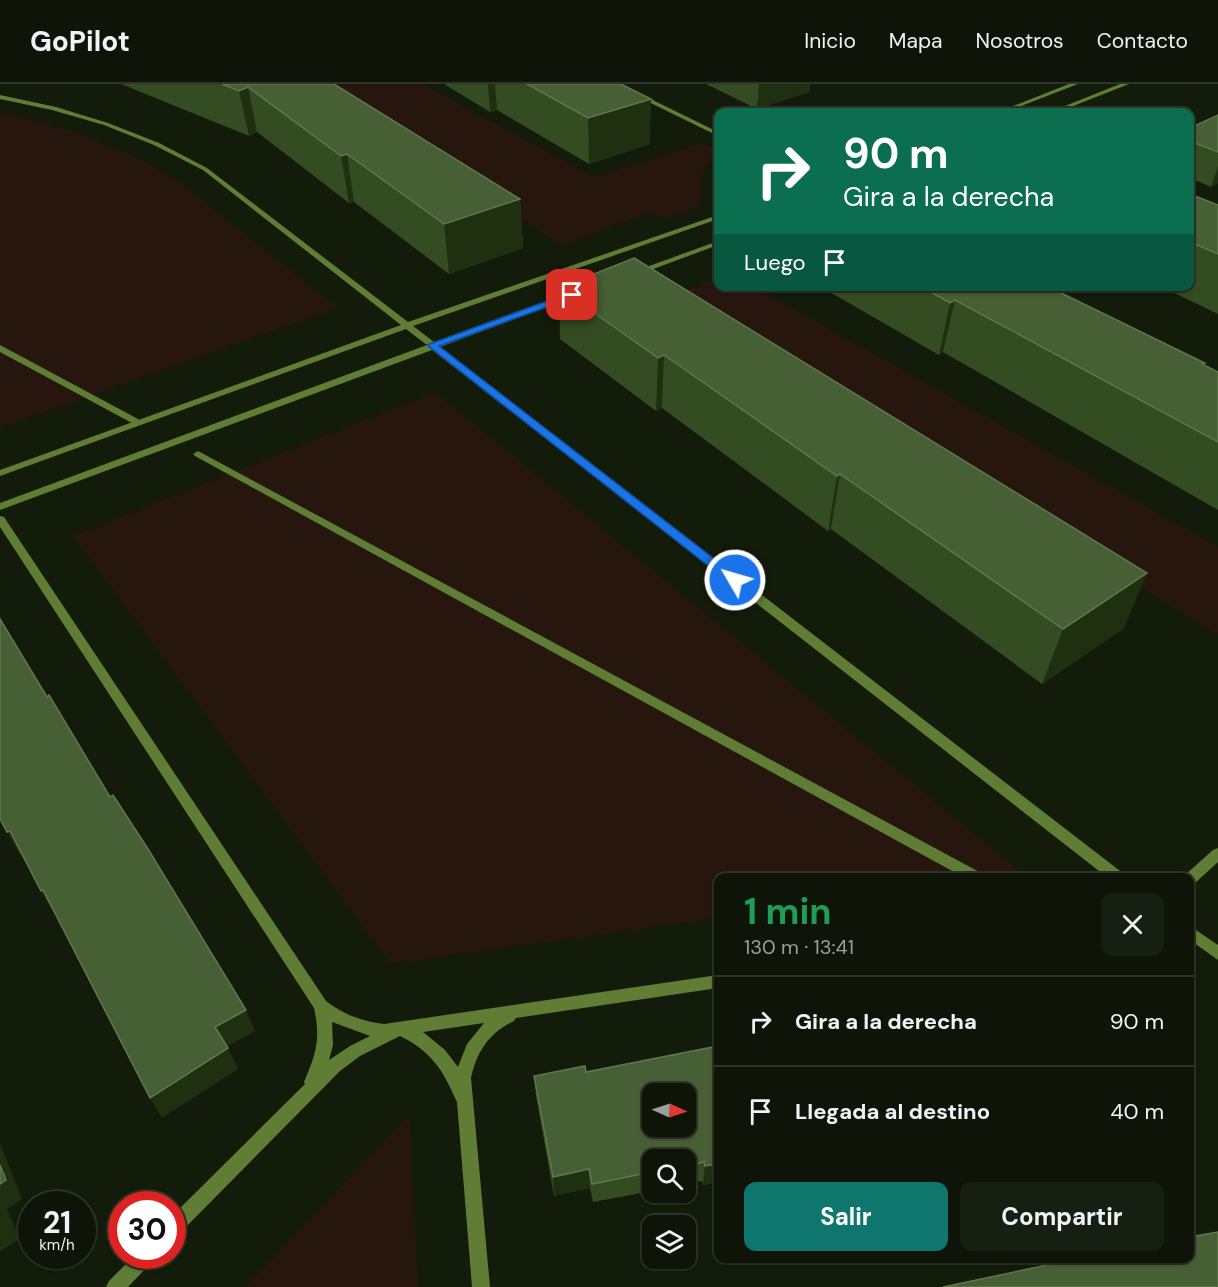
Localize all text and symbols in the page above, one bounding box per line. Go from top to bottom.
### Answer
text: GoPilot [30,23,130,60]
text: Inicio [804,27,856,55]
text: Mapa [889,27,943,55]
text: Nosotros [976,27,1064,55]
text: Contacto [1097,27,1188,55]
text: 90 m [843,126,949,181]
icon: right [744,132,822,210]
text: Gira a la derecha [843,179,1054,214]
icon: arrive [818,246,851,279]
text: Luego [744,248,806,277]
pin [546,269,597,320]
icon: arrive [555,278,588,311]
position arrow [703,548,767,612]
text: 1 min [744,888,832,935]
button: close [1101,893,1164,956]
text: 130 m · 13:41 [744,934,854,960]
icon: right [744,1005,777,1038]
text: Gira a la derecha [795,1007,977,1036]
text: 90 m [1110,1007,1164,1036]
north arrow [642,1083,696,1137]
map controls [642,1083,696,1269]
icon: arrive [744,1095,777,1128]
text: Llegada al destino [795,1097,990,1126]
text: 40 m [1110,1097,1164,1126]
button: search [642,1149,696,1203]
button: Salir [744,1182,948,1251]
button: Compartir [960,1182,1164,1251]
speed limit sign: 30 [108,1191,186,1269]
text: 21 [43,1203,71,1242]
button: layers [642,1215,696,1269]
text: km/h [39,1235,75,1255]

